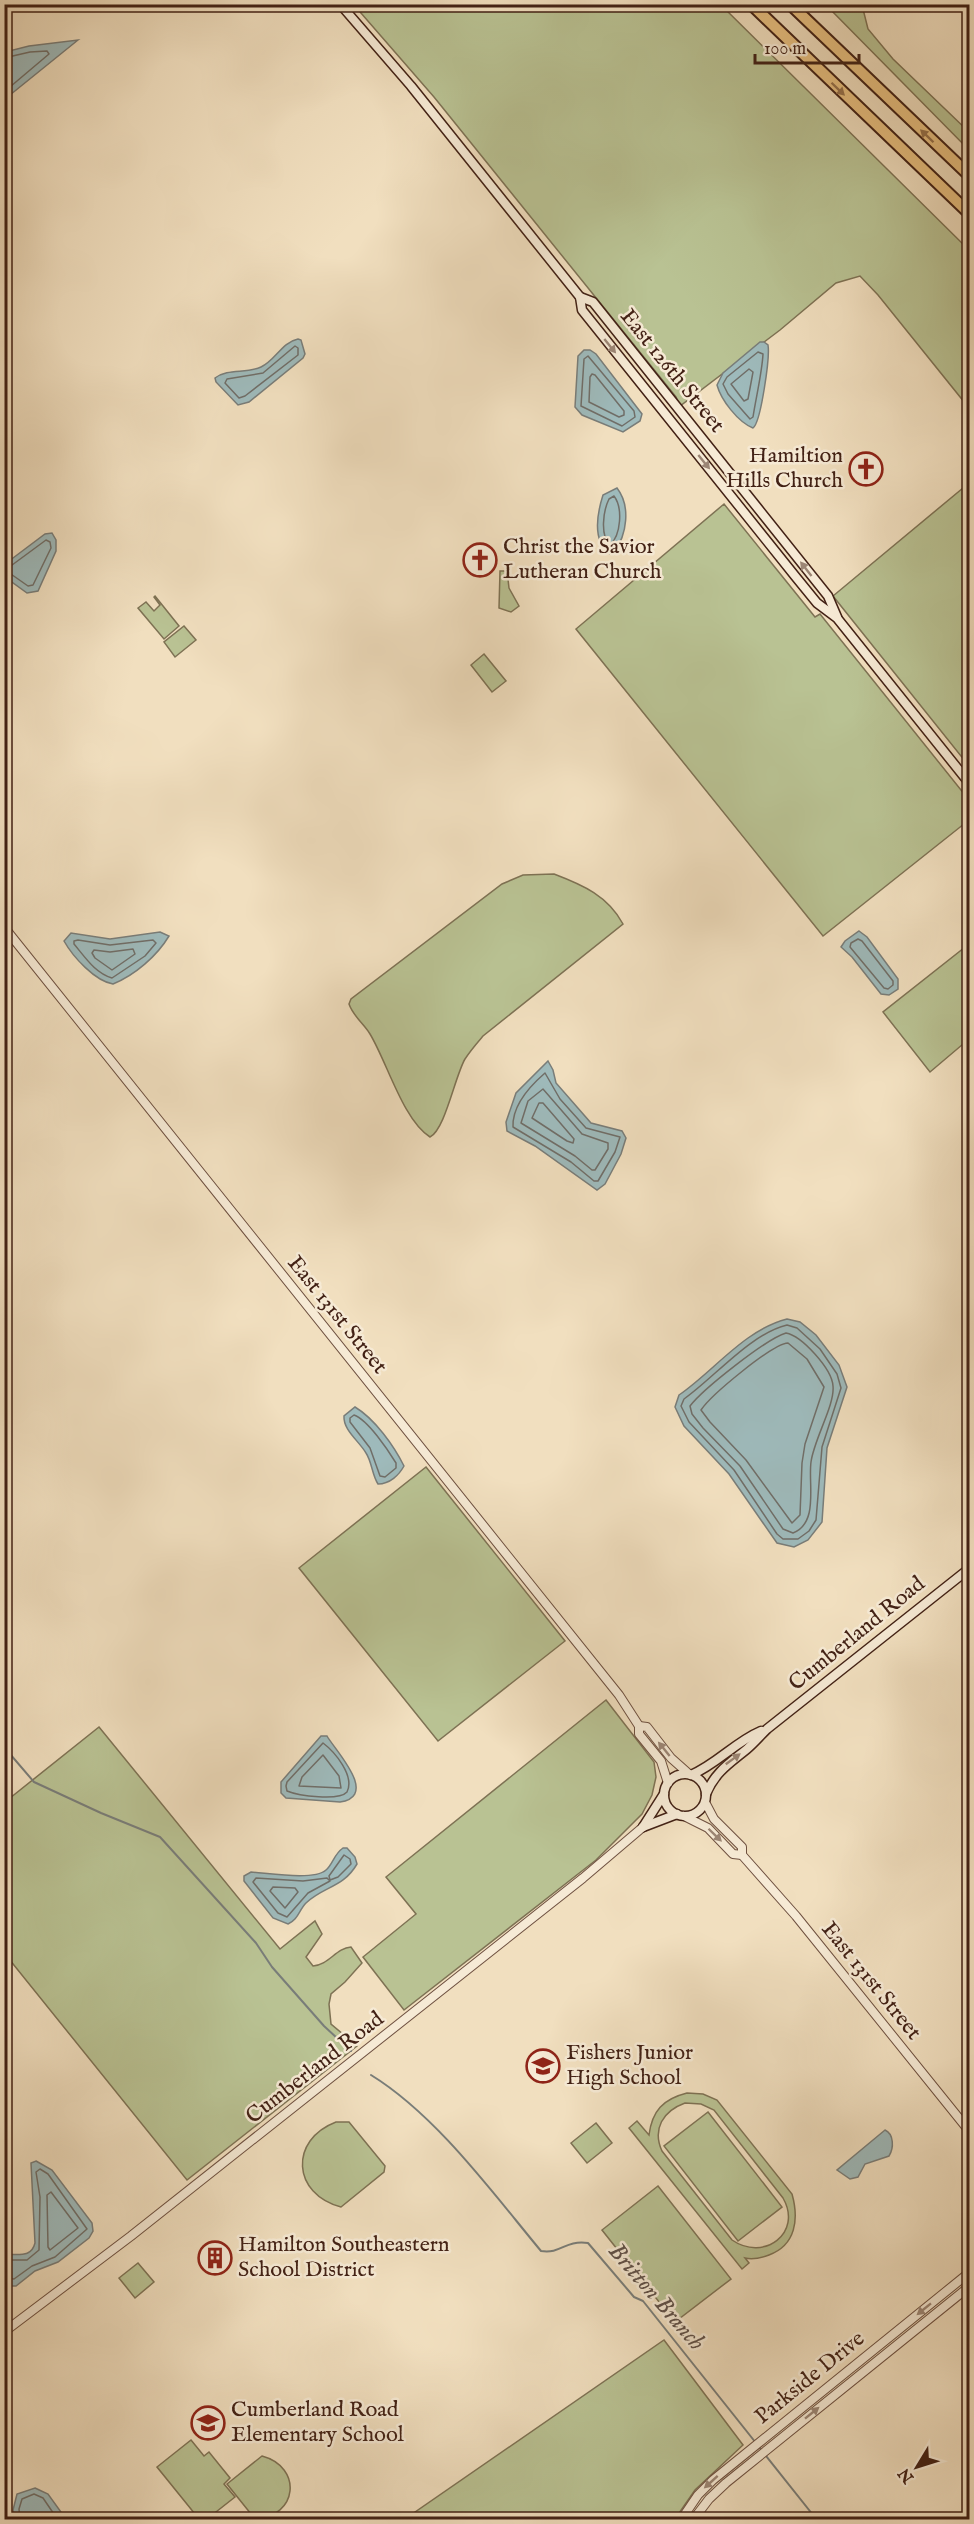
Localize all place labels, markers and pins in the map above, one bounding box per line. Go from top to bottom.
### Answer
place label: Hamiltion Hills Church [726,442,843,495]
church icon: Hamiltion Hills Church [848,451,884,487]
place label: Christ the Savior Lutheran Church [503,533,662,586]
church icon: Christ the Savior Lutheran Church [462,542,498,578]
place label: Fishers Junior High School [566,2039,693,2092]
school or university icon: Fishers Junior High School [525,2048,561,2084]
place label: Hamilton Southeastern School District [238,2231,450,2284]
building icon: Hamilton Southeastern School District [197,2240,233,2276]
place label: Cumberland Road Elementary School [231,2396,404,2449]
school or university icon: Cumberland Road Elementary School [190,2405,226,2441]

